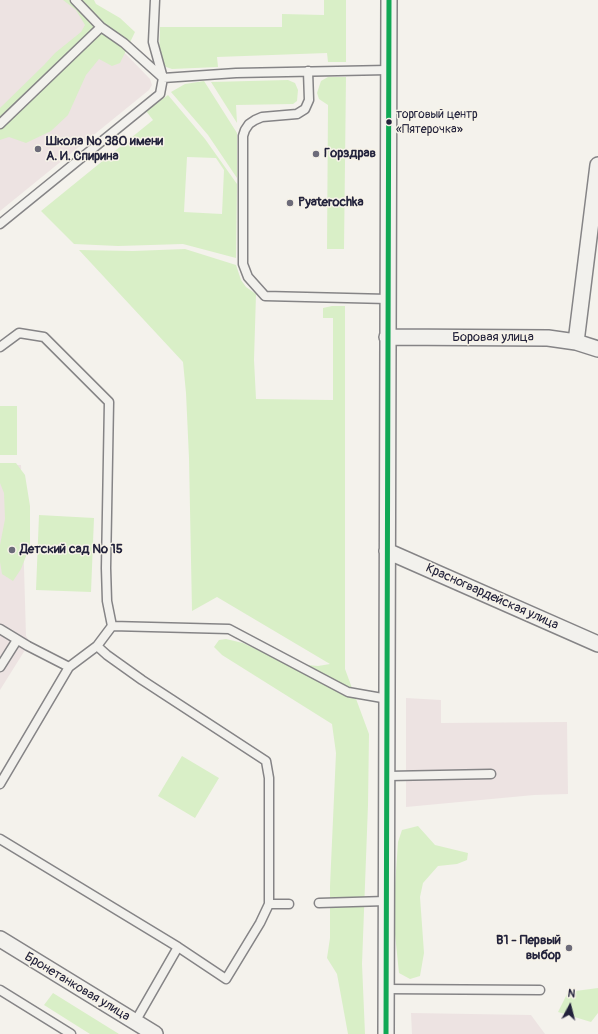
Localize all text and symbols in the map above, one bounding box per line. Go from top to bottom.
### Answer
place label: торговый центр «Пятерочка» [396,108,478,136]
marker: торговый центр «Пятерочка» [384,117,394,127]
place label: Школа № 380 имени А. И. Спирина [46,134,163,165]
marker: Школа № 380 имени А. И. Спирина [33,144,43,154]
place label: Горздрав [324,146,376,162]
marker: Горздрав [311,149,321,159]
place label: Pyaterochka [298,195,364,211]
marker: Pyaterochka [285,198,295,208]
street label: Боровая улица [452,330,534,346]
place label: Детский сад № 15 [20,542,123,558]
marker: Детский сад № 15 [7,545,17,555]
street label: Красногвардейская улица [423,561,561,633]
place label: В1 - Первый выбор [496,933,561,964]
marker: В1 - Первый выбор [564,943,574,953]
street label: Бронетанковая улица [21,949,133,1025]
north arrow [550,986,590,1026]
text: N [567,987,576,1000]

